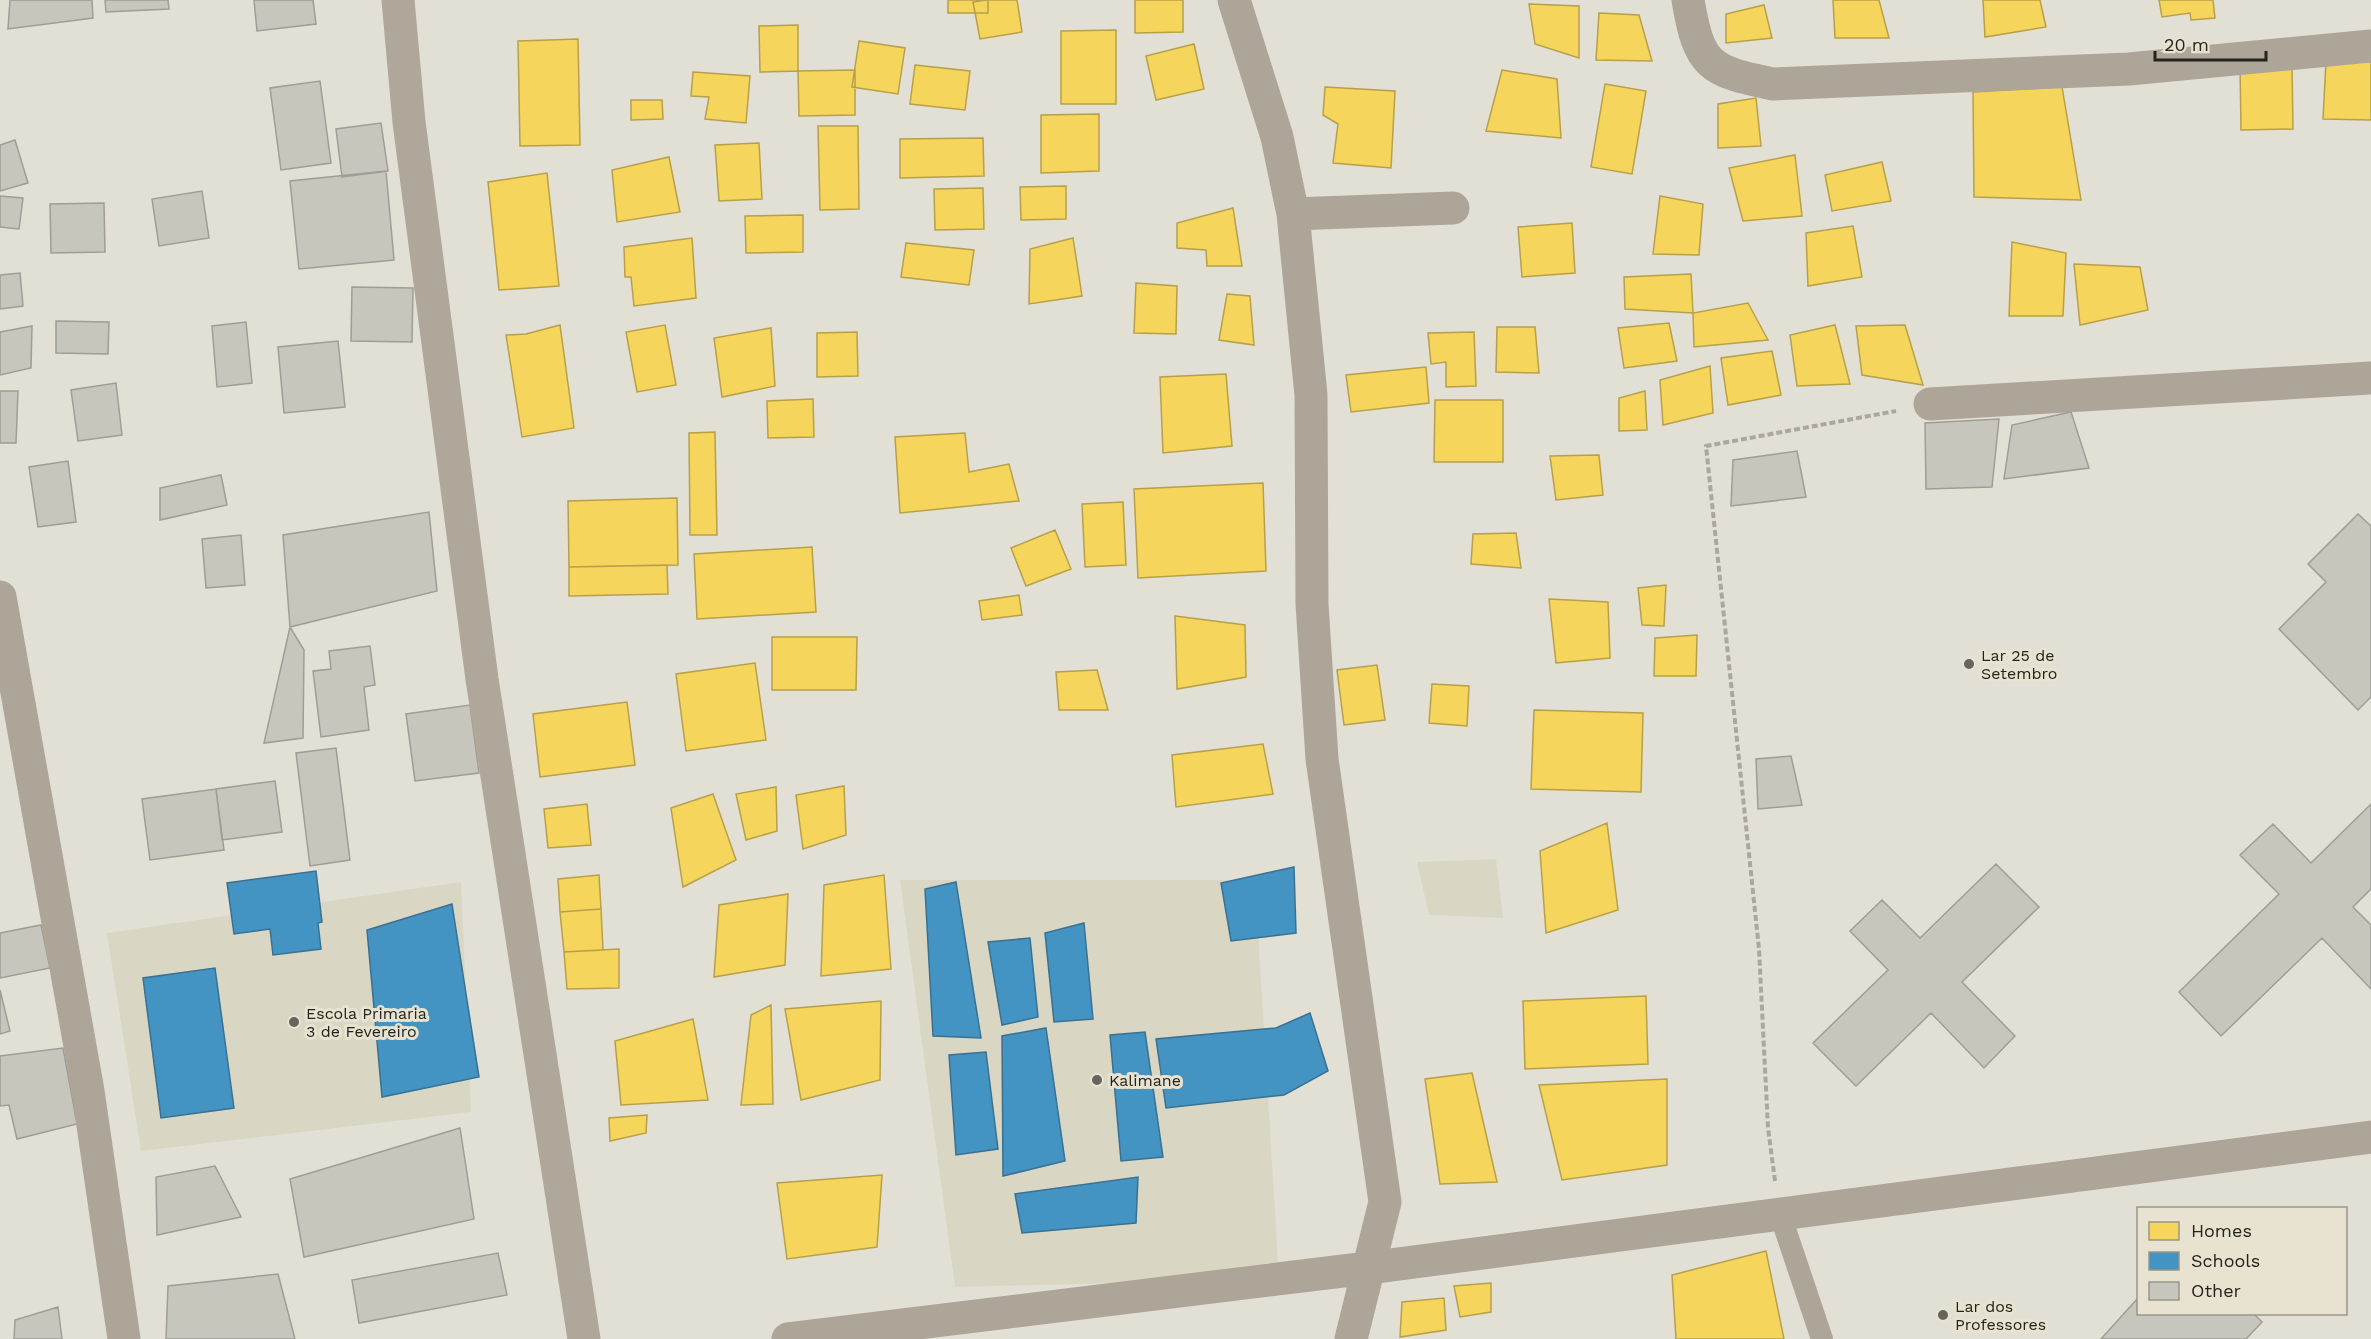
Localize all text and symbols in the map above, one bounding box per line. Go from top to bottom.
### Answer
scale bar [2155,24,2266,62]
text: 20 m [2164,34,2209,55]
place label: Lar 25 de Setembro [1981,646,2057,683]
marker: Lar 25 de Setembro [1962,657,1976,671]
place label: Escola Primaria 3 de Fevereiro [306,1004,427,1041]
marker: Escola Primaria 3 de Fevereiro [287,1015,301,1029]
place label: Kalimane [1109,1071,1181,1090]
marker: Kalimane [1090,1073,1104,1087]
legend [2137,1207,2347,1315]
text: Homes [2191,1220,2252,1241]
text: Schools [2191,1250,2260,1271]
text: Other [2191,1280,2241,1301]
place label: Lar dos Professores [1955,1297,2046,1334]
marker: Lar dos Professores [1936,1308,1950,1322]

